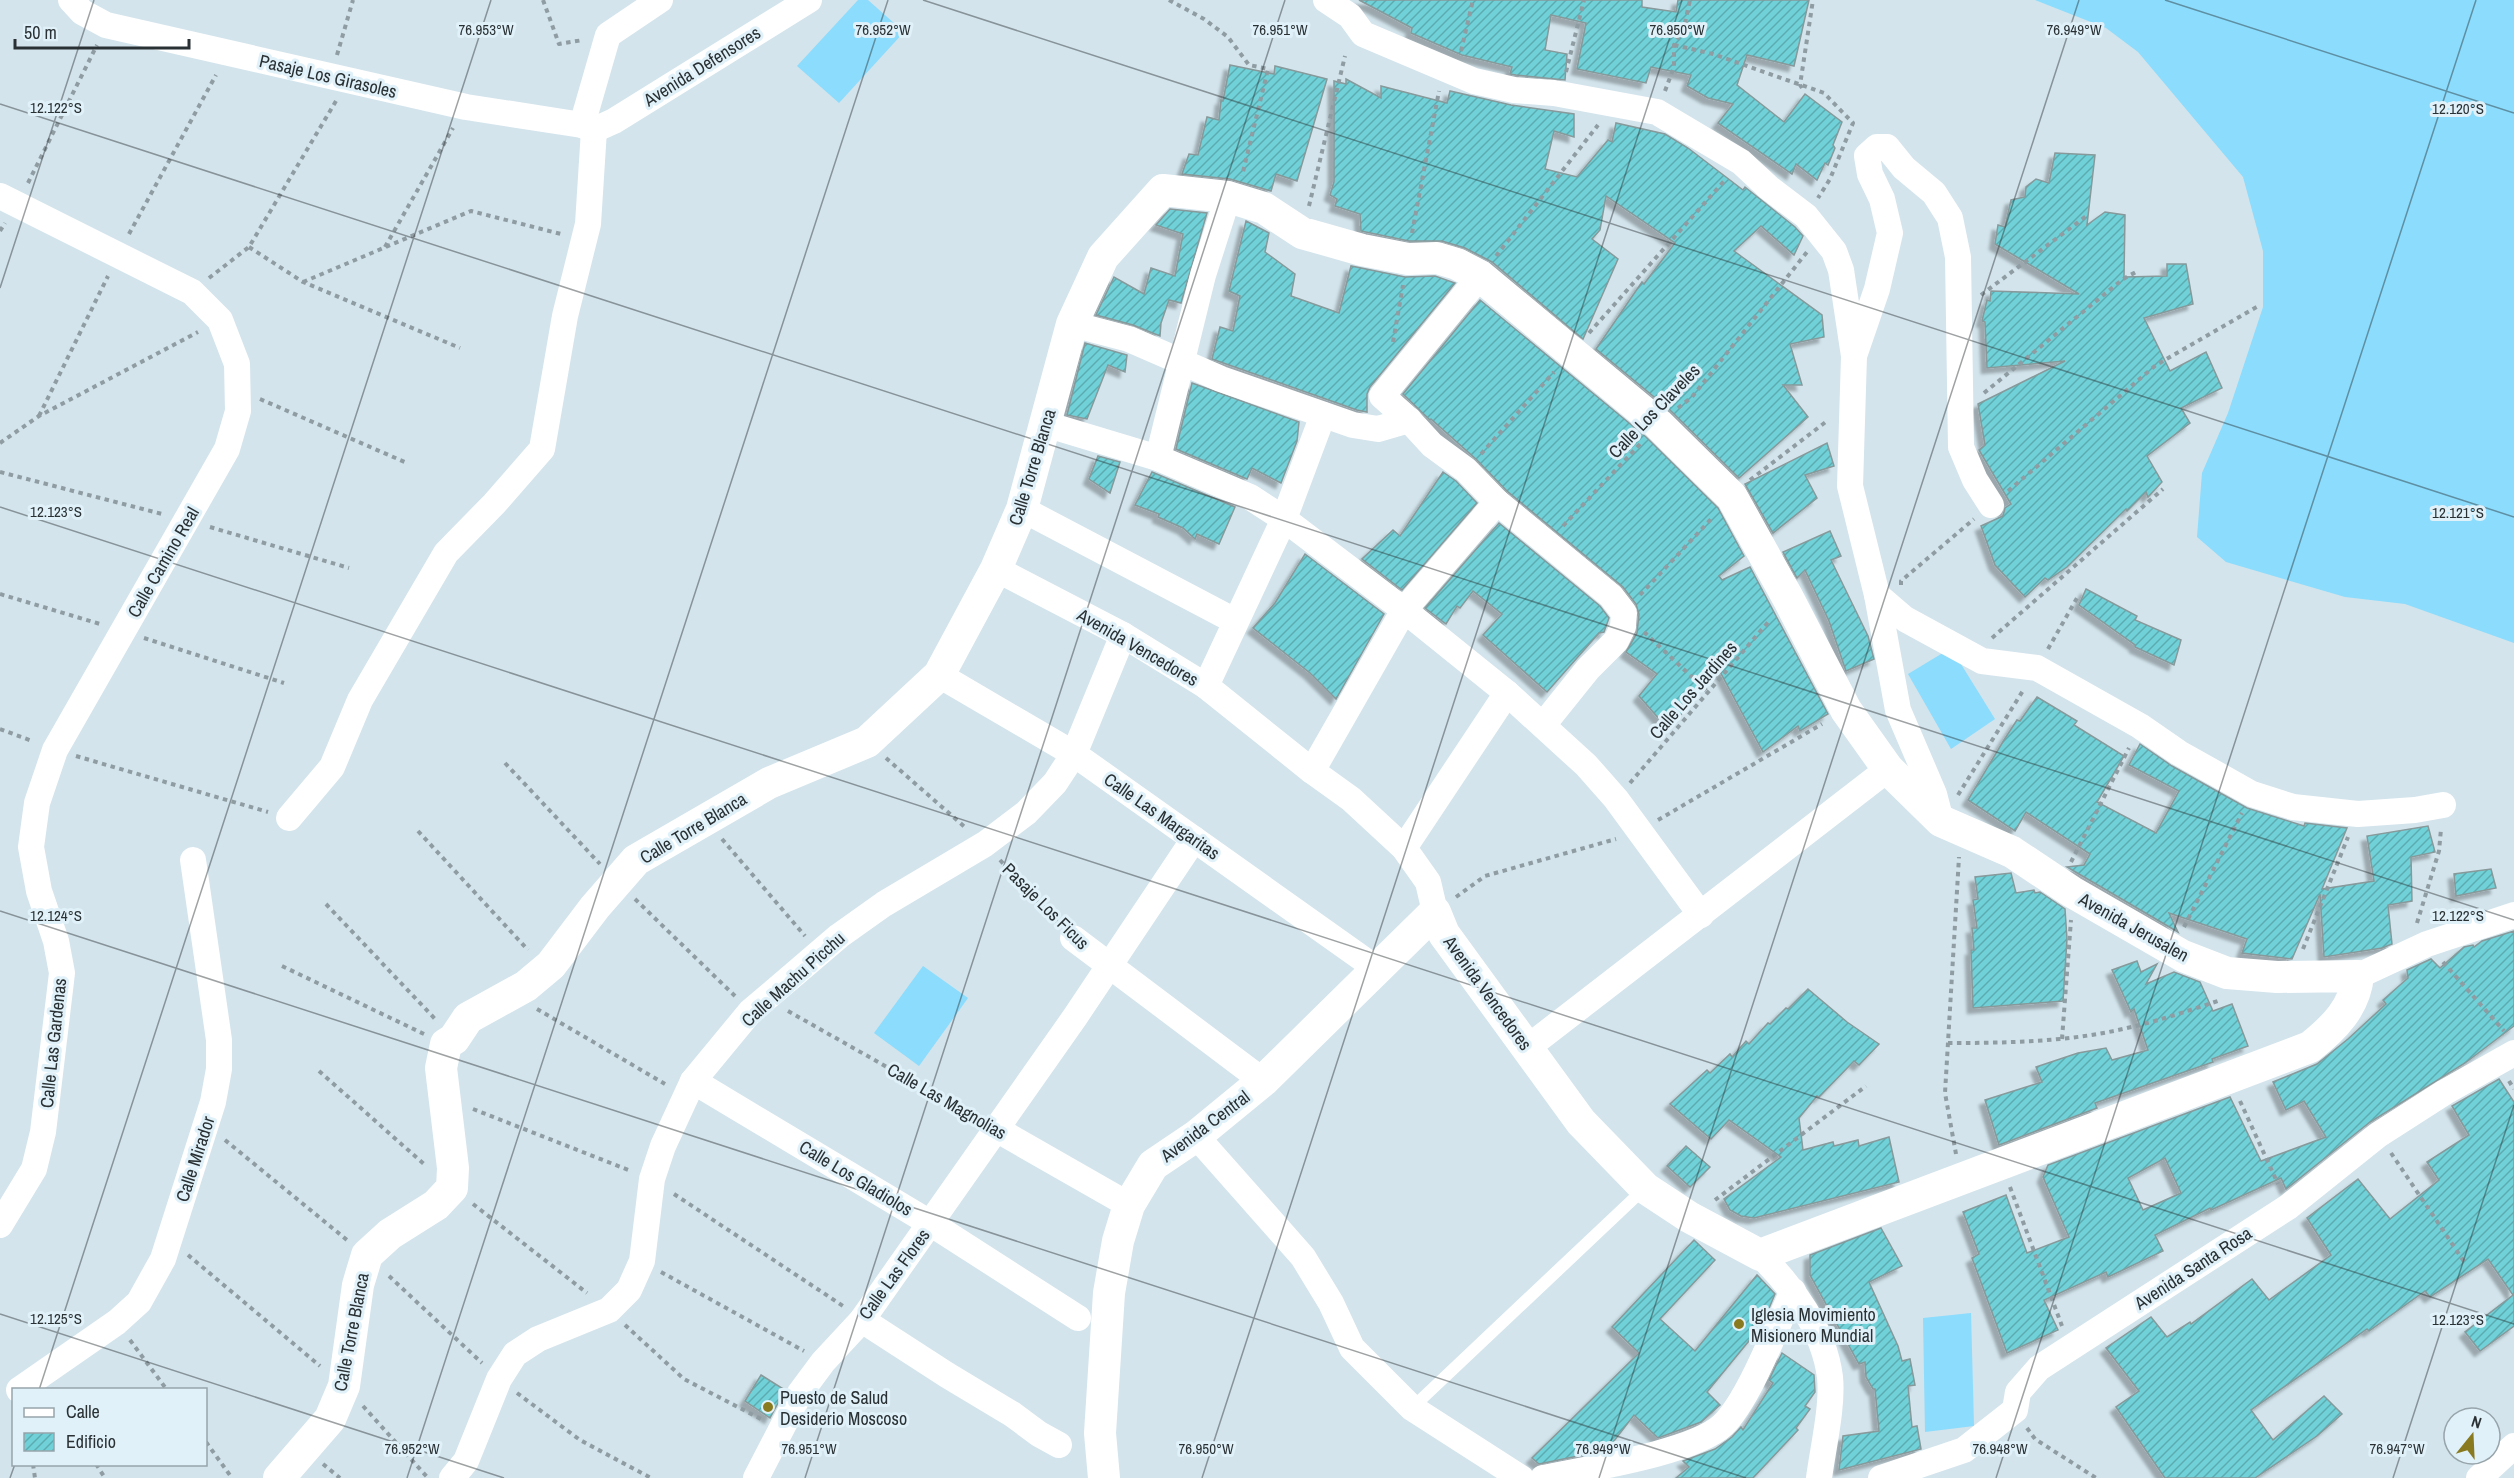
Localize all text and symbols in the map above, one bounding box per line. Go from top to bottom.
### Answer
scale bar [15,12,189,50]
text: 76.953°W [458,19,514,40]
text: 76.952°W [855,19,911,40]
text: 76.951°W [1252,19,1308,40]
text: 76.950°W [1649,19,1705,40]
text: 76.949°W [2046,19,2102,40]
text: 50 m [24,20,57,45]
street label: Avenida Defensores [638,20,765,113]
street label: Pasaje Los Girasoles [257,48,399,104]
text: 12.122°S [30,97,82,118]
text: 12.120°S [2432,98,2484,119]
street label: Calle Los Claveles [1603,358,1705,464]
street label: Calle Torre Blanca [1002,406,1062,528]
text: 12.123°S [30,501,82,522]
street label: Calle Camino Real [121,502,205,622]
text: 12.121°S [2432,502,2484,523]
street label: Avenida Vencedores [1072,602,1203,692]
street label: Calle Los Jardines [1643,636,1743,744]
street label: Calle Las Margaritas [1099,767,1225,865]
street label: Calle Torre Blanca [635,786,751,870]
street label: Pasaje Los Ficus [997,857,1095,955]
street label: Avenida Jerusalen [2074,886,2193,968]
text: 12.124°S [30,905,82,926]
text: 12.122°S [2432,905,2484,926]
street label: Calle Machu Picchu [736,926,850,1032]
street label: Avenida Vencedores [1437,930,1538,1055]
street label: Calle Las Gardenas [34,977,72,1109]
street label: Calle Las Magnolias [883,1057,1011,1145]
street label: Avenida Central [1155,1084,1255,1168]
street label: Calle Mirador [169,1113,221,1205]
street label: Calle Los Gladiolos [795,1134,917,1222]
street label: Avenida Santa Rosa [2129,1221,2256,1316]
street label: Calle Las Flores [853,1224,935,1324]
street label: Calle Torre Blanca [327,1271,375,1393]
place label: Iglesia Movimiento Misionero Mundial [1751,1302,1876,1348]
text: 12.125°S [30,1308,82,1329]
text: 12.123°S [2432,1309,2484,1330]
marker: Iglesia Movimiento Misionero Mundial [1732,1317,1746,1331]
place label: Puesto de Salud Desiderio Moscoso [780,1385,907,1431]
legend [12,1388,207,1466]
text: Calle [66,1399,100,1424]
marker: Puesto de Salud Desiderio Moscoso [761,1400,775,1414]
north arrow [2442,1406,2502,1466]
text: N [2469,1410,2485,1434]
text: Edificio [66,1429,116,1454]
text: 76.952°W [384,1438,440,1459]
text: 76.951°W [781,1438,837,1459]
text: 76.950°W [1178,1438,1234,1459]
text: 76.949°W [1575,1438,1631,1459]
text: 76.948°W [1972,1438,2028,1459]
text: 76.947°W [2369,1438,2425,1459]

